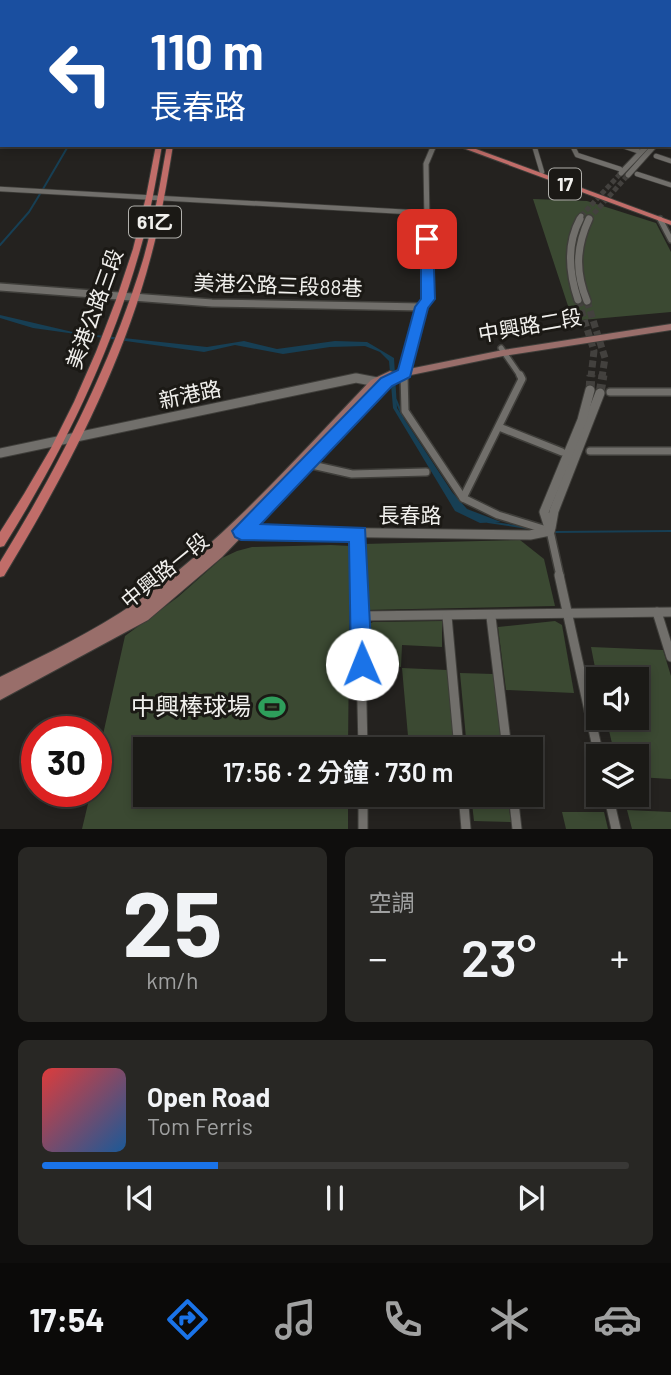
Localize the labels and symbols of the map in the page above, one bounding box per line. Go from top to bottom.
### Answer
road number: 17 [549,168,581,200]
road number: 61乙 [129,206,181,238]
pin [397,209,457,269]
street label: 美港公路三段 [60,245,127,372]
street label: 美港公路三段88巷 [193,269,363,300]
street label: 中興路二段 [476,303,584,346]
street label: 新港路 [156,375,223,412]
street label: 長春路 [379,502,442,527]
street label: 中興路一段 [115,527,213,613]
position arrow [325,627,399,701]
place label: 中興棒球場 [131,691,251,720]
sports icon: 中興棒球場 [257,692,287,722]
speed limit sign: 30 [21,716,112,807]

